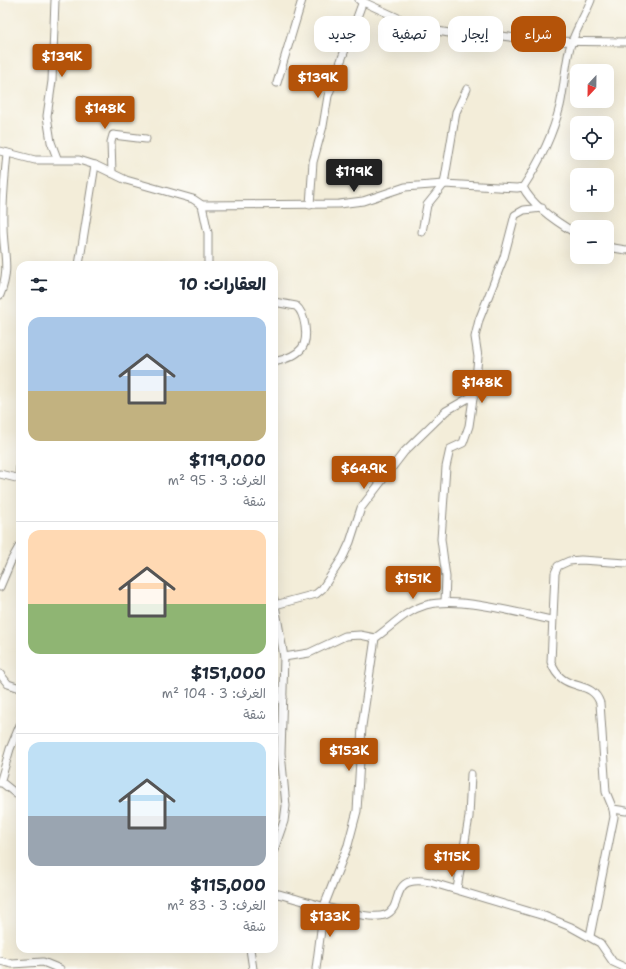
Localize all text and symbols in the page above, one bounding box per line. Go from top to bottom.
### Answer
chip: جديد [314,16,370,52]
chip: تصفية [378,16,440,52]
chip: إيجار [448,16,503,52]
chip: شراء [511,16,566,52]
pin: $139K [34,44,90,78]
text: $139K [42,48,82,65]
north arrow [570,64,614,108]
map controls [570,64,614,264]
pin: $139K [290,65,346,99]
text: $139K [298,69,338,86]
pin: $148K [77,96,133,130]
text: $148K [84,100,126,117]
button: locate [570,116,614,160]
pin: $119K [326,159,382,193]
text: $119K [335,163,373,180]
button: + [570,168,614,212]
button: − [570,220,614,264]
text: العقارات: 10 [179,273,266,295]
icon: filters [28,274,50,296]
icon: home [111,343,183,415]
pin: $148K [454,370,510,404]
text: $148K [461,374,503,391]
text: $119,000 [189,449,266,471]
pin: $64.9K [331,456,397,490]
text: $64.9K [341,460,387,477]
text: الغرف: 3 · 95 m² [168,472,266,489]
text: شقة [243,493,266,510]
icon: home [111,556,183,628]
pin: $151K [385,566,441,600]
text: $151K [395,570,431,587]
text: $151,000 [190,662,266,684]
text: الغرف: 3 · 104 m² [162,685,266,702]
text: شقة [243,706,266,723]
pin: $153K [321,738,377,772]
text: $153K [329,742,369,759]
icon: home [111,768,183,840]
pin: $115K [424,844,480,878]
text: $115K [434,848,470,865]
text: $115,000 [190,874,266,896]
text: الغرف: 3 · 83 m² [167,897,266,914]
pin: $133K [302,904,358,938]
text: $133K [310,908,350,925]
text: شقة [243,918,266,935]

